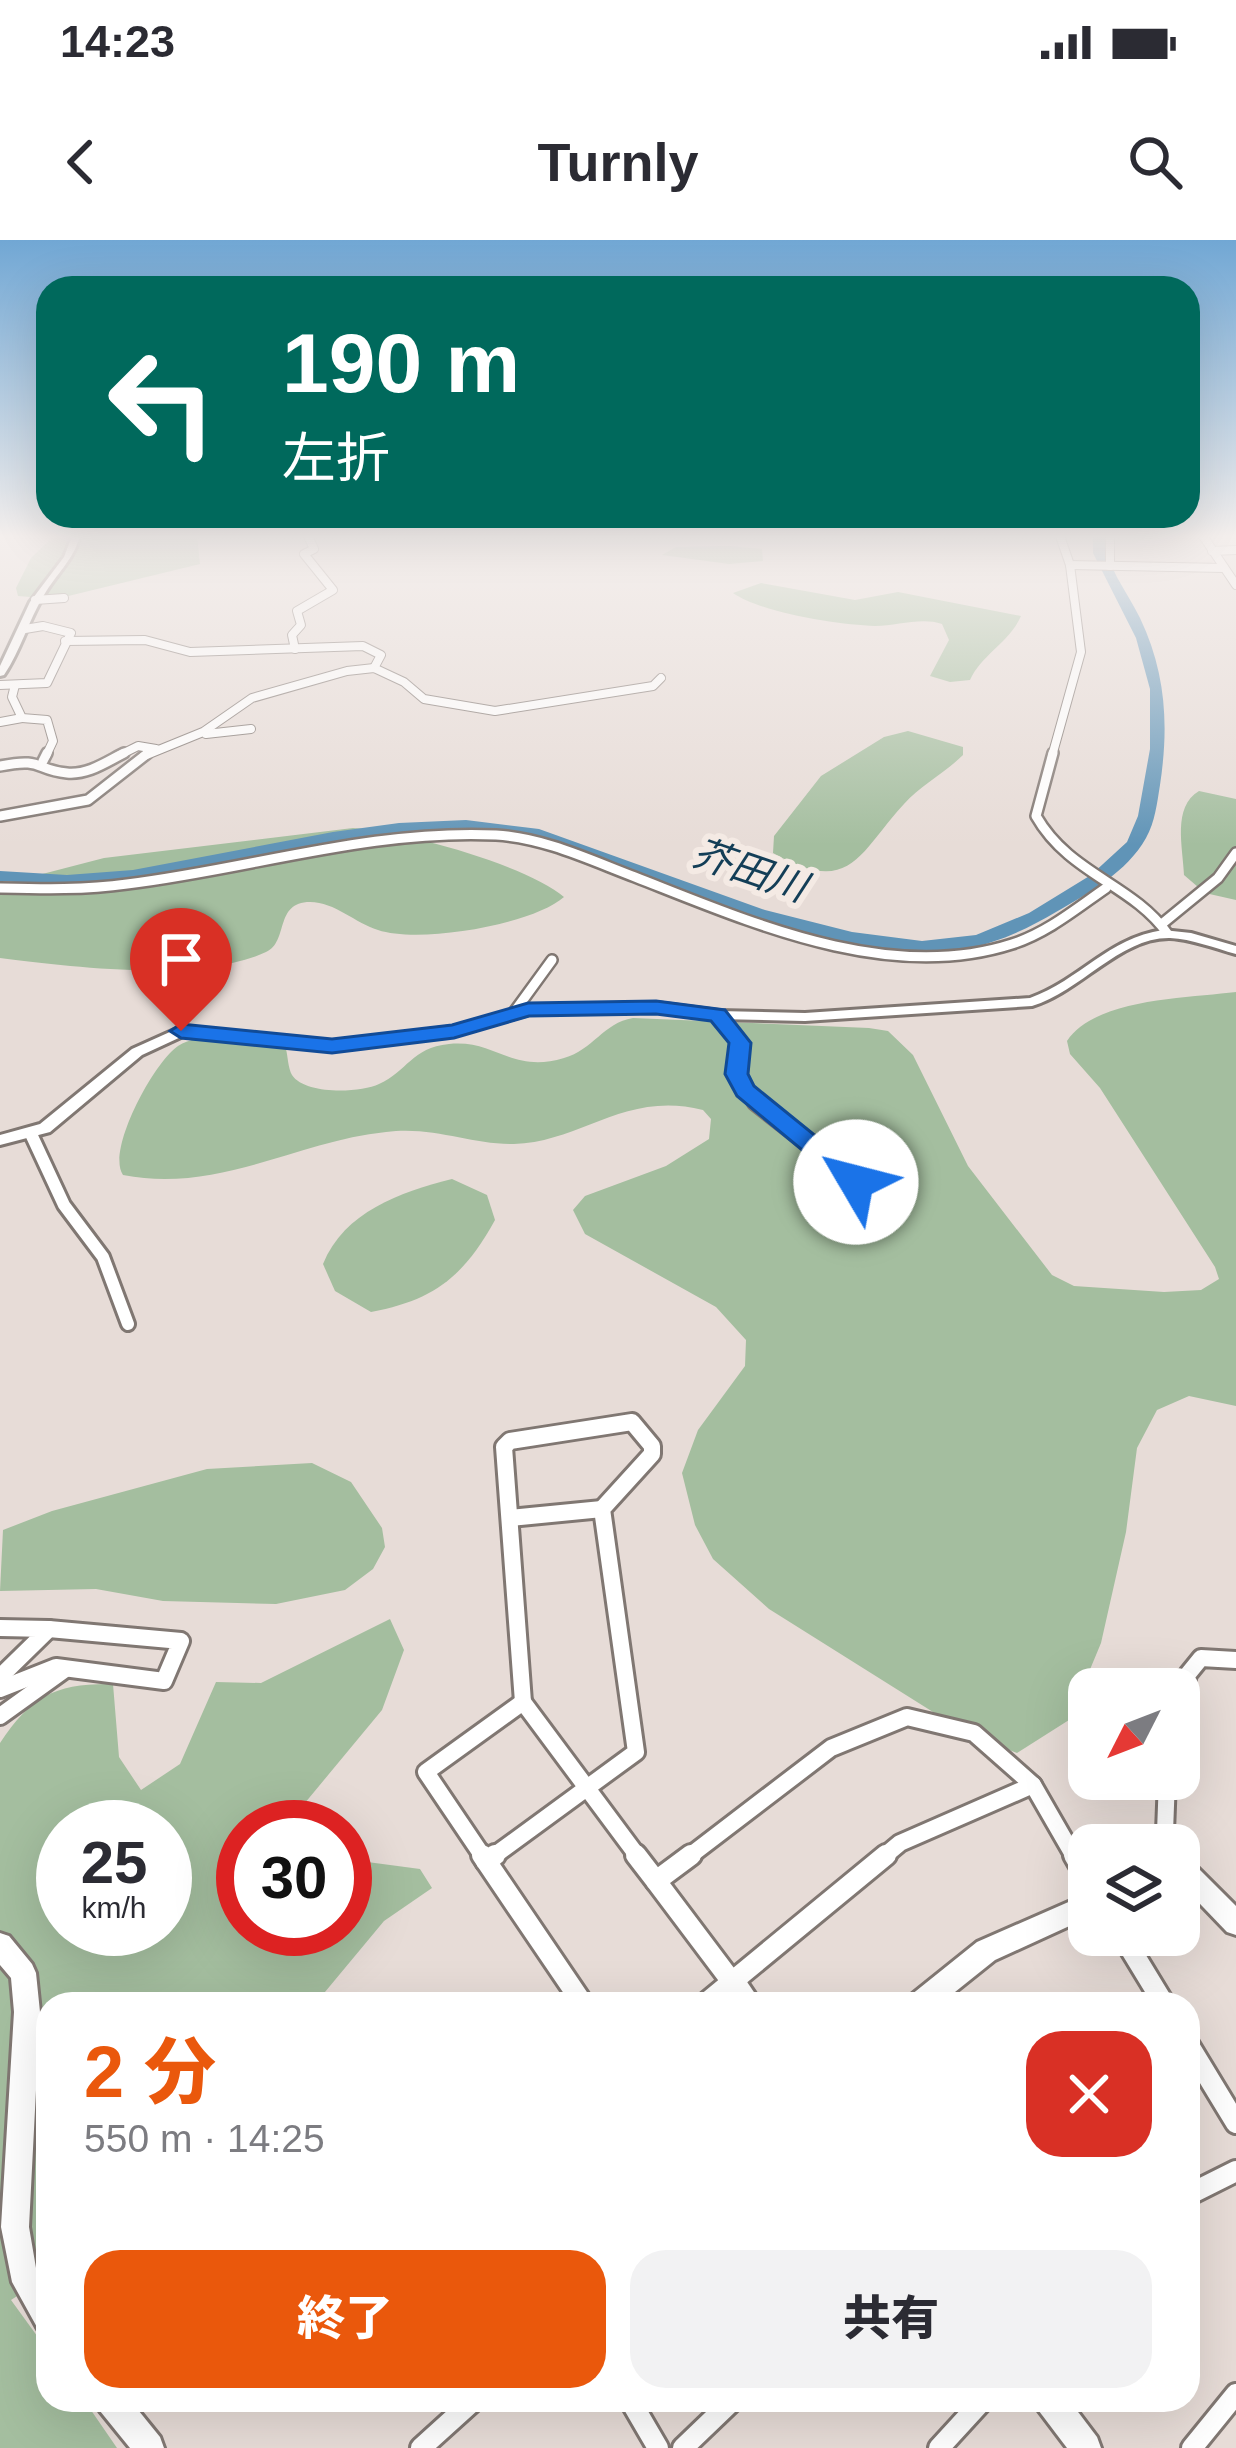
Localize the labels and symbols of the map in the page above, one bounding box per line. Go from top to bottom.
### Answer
water label: 芥田川 [688,831,816,911]
pin [130,908,232,1031]
position arrow [793,1119,919,1245]
north arrow [1068,1668,1200,1800]
speed limit sign: 30 [216,1800,372,1956]

